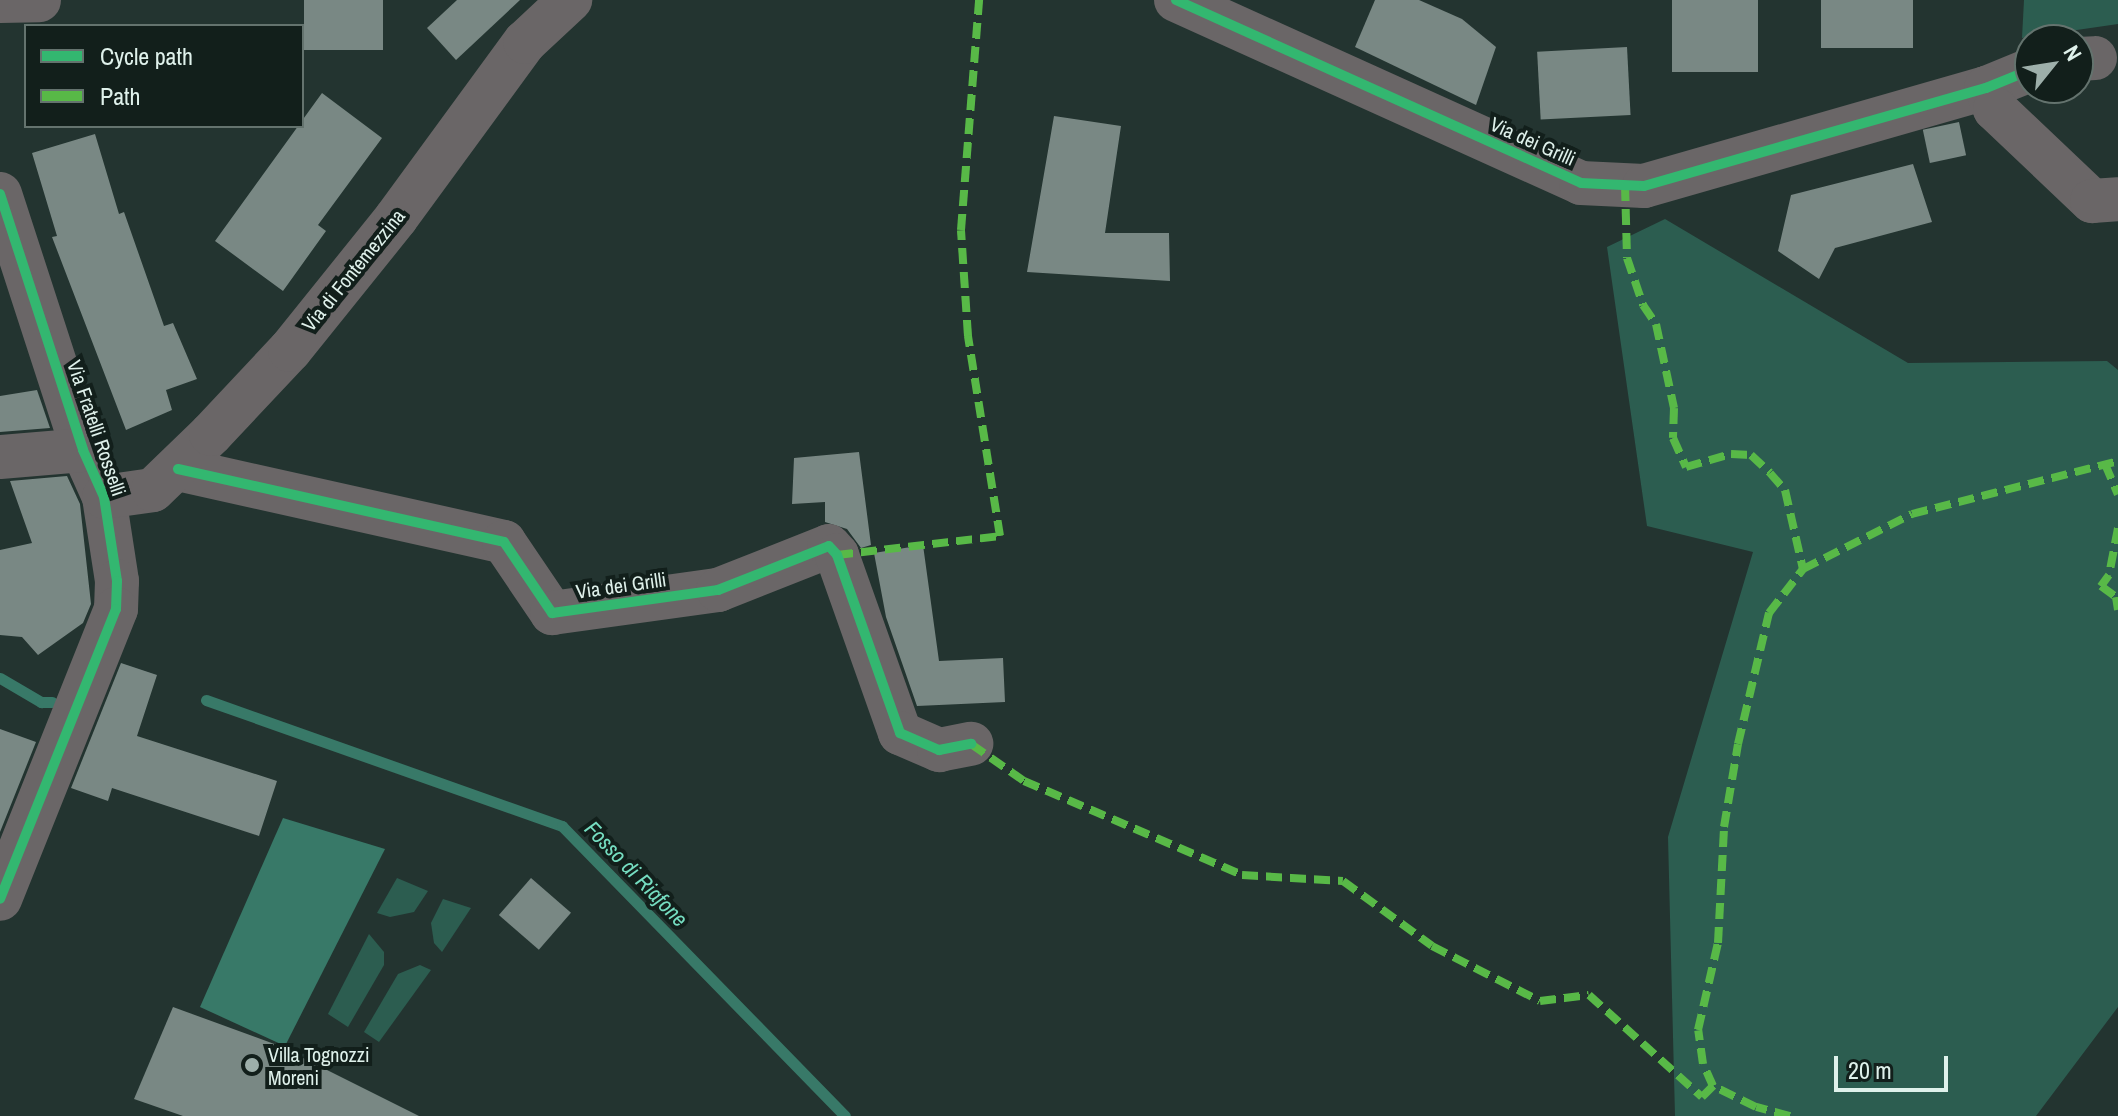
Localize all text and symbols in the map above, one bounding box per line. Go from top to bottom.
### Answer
legend [24,24,304,128]
north arrow [2014,24,2094,104]
text: Cycle path [100,40,193,72]
text: N [2057,40,2089,66]
text: Path [100,80,141,112]
street label: Via dei Grilli [1487,112,1579,170]
street label: Via di Fontemezzina [296,204,410,336]
street label: Via Fratelli Rosselli [63,357,131,499]
street label: Via dei Grilli [574,567,668,603]
water label: Fosso di Riafone [579,816,693,932]
scale bar [1838,1040,1952,1090]
place label: Villa Tognozzi Moreni [268,1042,370,1089]
text: 20 m [1848,1054,1892,1086]
marker: Villa Tognozzi Moreni [243,1056,261,1074]

